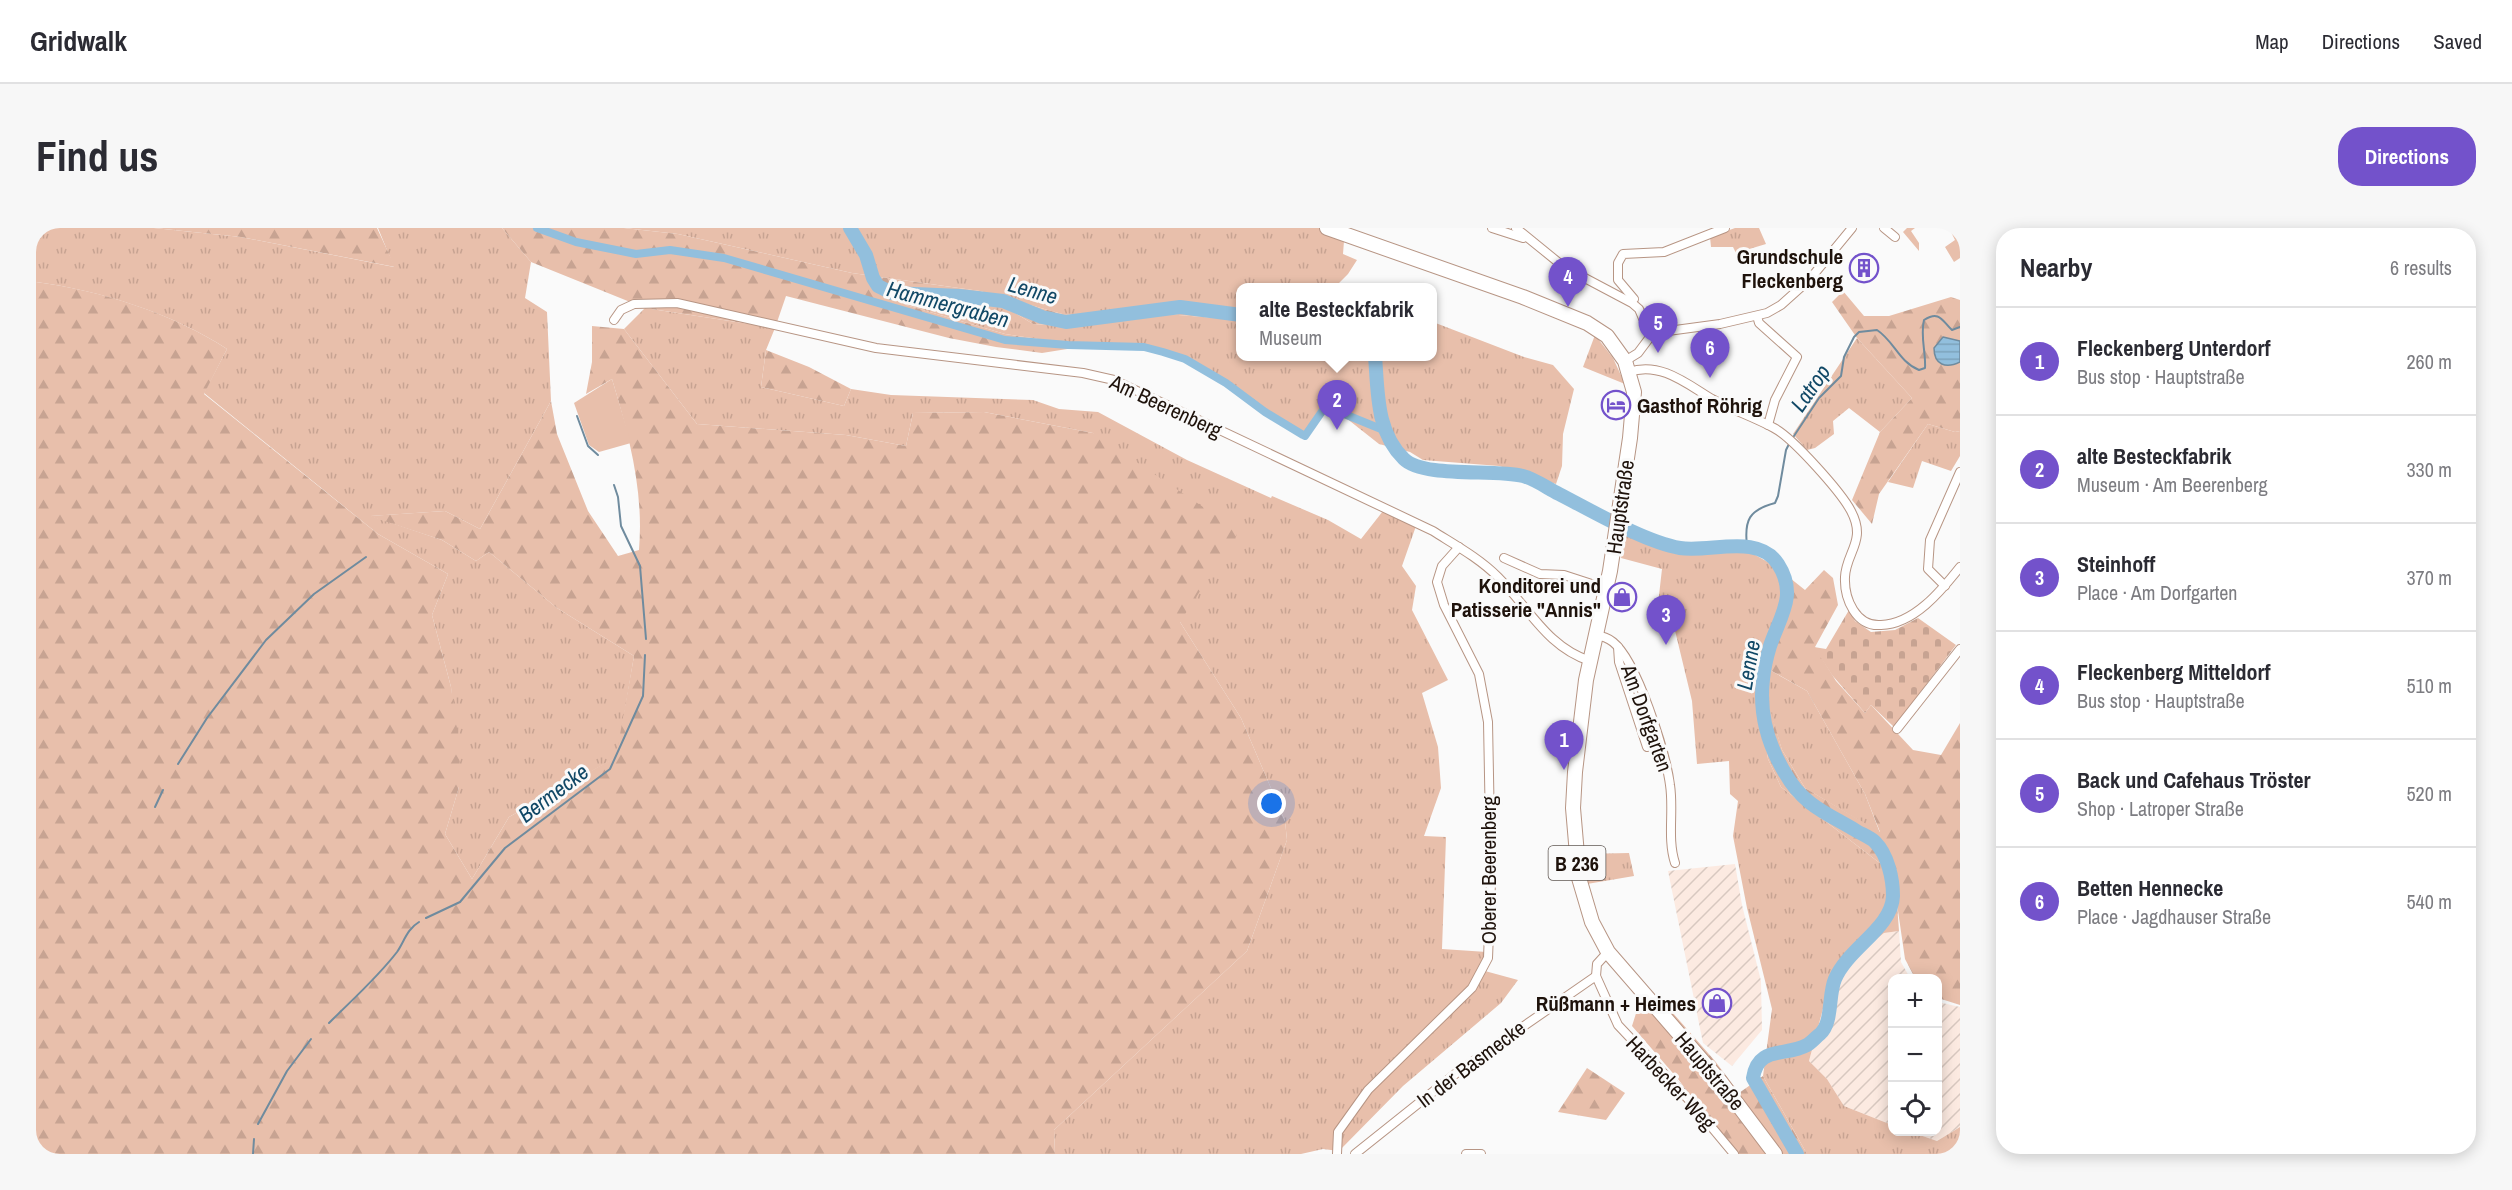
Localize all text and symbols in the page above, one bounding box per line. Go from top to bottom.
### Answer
text: Gridwalk [30,22,127,60]
text: Map [2255,27,2289,56]
text: Directions [2322,27,2400,56]
text: Saved [2433,27,2482,56]
button: Directions [2338,127,2476,186]
text: Find us [36,128,158,184]
place label: Grundschule Fleckenberg [1737,242,1843,295]
text: Nearby [2020,250,2092,285]
building icon: Grundschule Fleckenberg [1848,252,1880,284]
text: 6 results [2390,254,2452,281]
pin: 4 [1548,257,1588,307]
water label: Lenne [1005,269,1061,311]
water label: Hammergraben [884,273,1012,335]
popup [1236,283,1437,361]
text: alte Besteckfabrik [1259,294,1414,324]
pin: 5 [1638,304,1678,353]
text: Museum [1259,324,1322,351]
pin: 6 [1690,328,1730,378]
text: Fleckenberg Unterdorf [2077,333,2270,363]
text: 1 [2035,348,2044,375]
text: 260 m [2406,348,2452,375]
water label: Latrop [1783,358,1837,418]
text: Bus stop · Hauptstraße [2077,363,2245,390]
street label: Am Beerenberg [1104,367,1227,445]
pin: 2 [1318,380,1356,430]
hotel icon: Gasthof Röhrig [1600,389,1632,421]
place label: Gasthof Röhrig [1637,391,1763,420]
text: alte Besteckfabrik [2077,441,2231,471]
text: 2 [2035,456,2044,483]
text: 330 m [2406,456,2452,483]
street label: Hauptstraße [1599,458,1641,556]
text: Museum · Am Beerenberg [2077,471,2268,498]
text: Steinhoff [2077,549,2155,579]
text: 3 [2035,564,2044,591]
text: 370 m [2406,564,2452,591]
place label: Konditorei und Patisserie "Annis" [1451,571,1601,624]
text: Place · Am Dorfgarten [2077,579,2237,606]
shop icon: Konditorei und Patisserie "Annis" [1606,581,1638,613]
pin: 3 [1646,596,1686,645]
water label: Lenne [1729,638,1767,692]
text: Fleckenberg Mitteldorf [2077,657,2270,687]
street label: Am Dorfgarten [1614,659,1680,776]
text: 4 [2035,672,2044,699]
text: 510 m [2406,672,2452,699]
text: Bus stop · Hauptstraße [2077,687,2245,714]
pin: 1 [1544,720,1583,770]
water label: Bermecke [512,757,594,829]
text: Back und Cafehaus Tröster [2077,765,2311,795]
text: 5 [2035,780,2044,807]
text: 520 m [2406,780,2452,807]
your location [1257,789,1286,818]
street label: Oberer Beerenberg [1474,795,1503,944]
text: Shop · Latroper Straße [2077,795,2244,822]
road number: B 236 [1548,846,1606,880]
text: Betten Hennecke [2077,873,2223,903]
text: 6 [2035,888,2044,915]
text: 540 m [2406,888,2452,915]
text: Place · Jagdhauser Straße [2077,903,2271,930]
map controls [1888,974,1942,1136]
button: + [1888,974,1942,1028]
shop icon: Rüßmann + Heimes [1701,987,1733,1019]
place label: Rüßmann + Heimes [1536,989,1696,1018]
street label: In der Basmecke [1411,1014,1531,1114]
street label: Hauptstraße [1668,1025,1752,1117]
button: − [1888,1028,1942,1082]
street label: Harbecker Weg [1620,1029,1723,1137]
button: locate [1888,1082,1942,1136]

